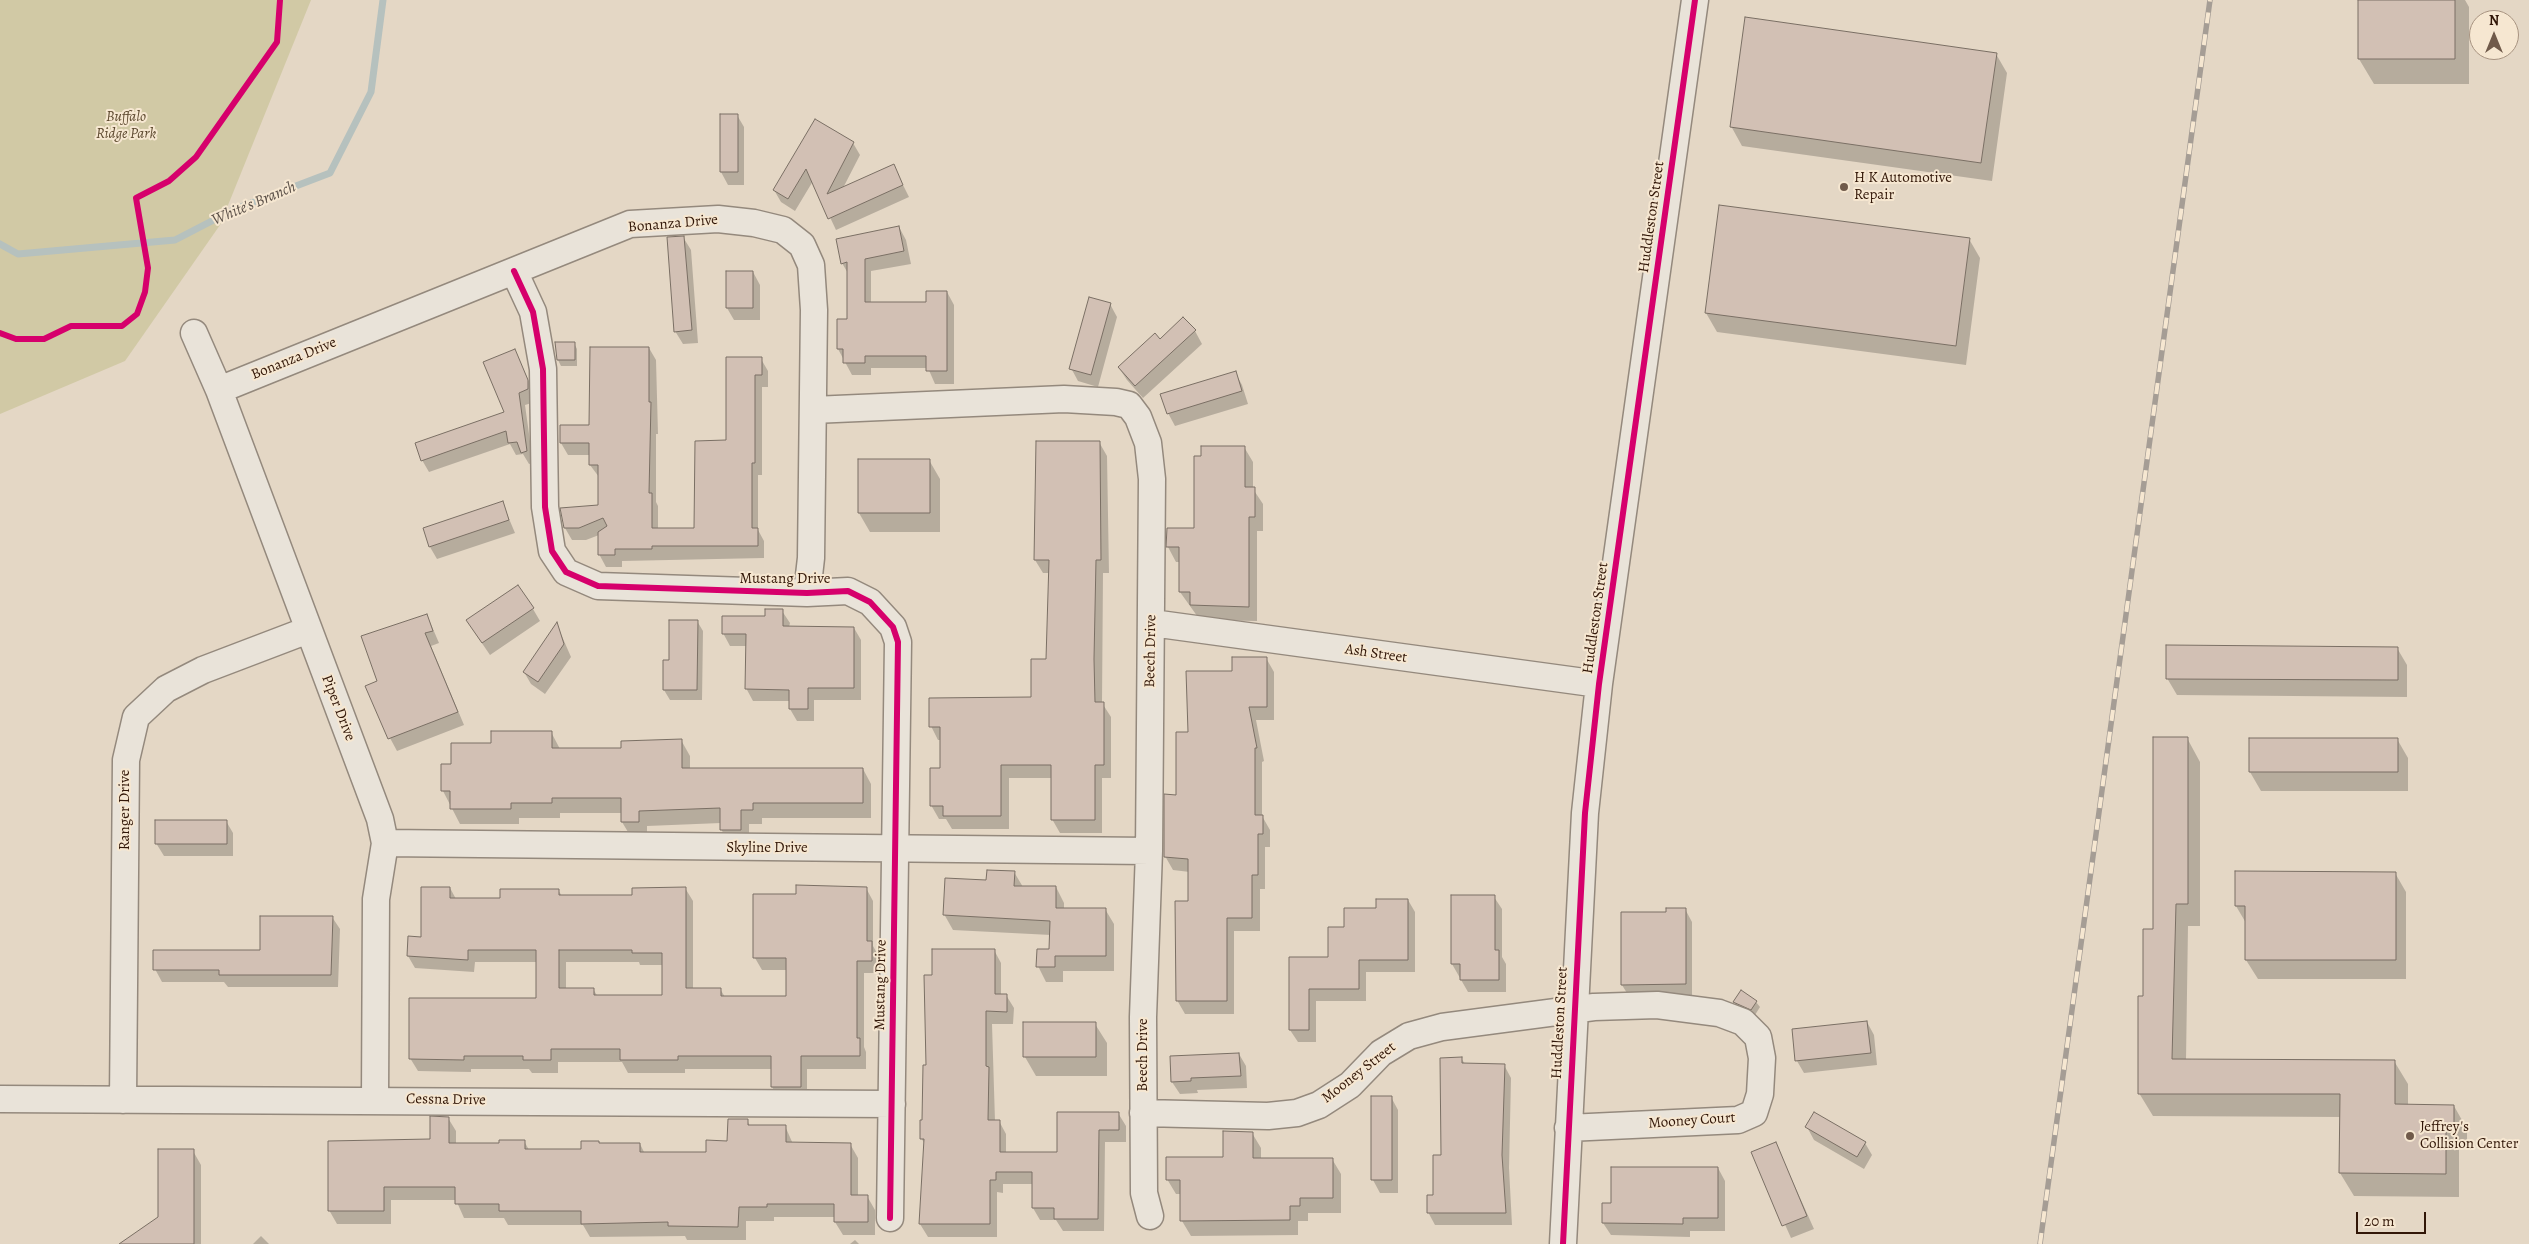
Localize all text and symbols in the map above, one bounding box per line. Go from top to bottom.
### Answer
north arrow [2469,10,2519,60]
text: N [2489,11,2499,30]
park label: Buffalo Ridge Park [96,108,156,143]
street label: Huddleston Street [1635,160,1669,274]
place label: H K Automotive Repair [1854,169,1952,204]
water label: White's Branch [209,178,299,230]
marker: H K Automotive Repair [1838,181,1850,193]
street label: Bonanza Drive [627,211,719,237]
street label: Bonanza Drive [249,334,339,384]
street label: Huddleston Street [1579,561,1613,675]
street label: Mustang Drive [740,570,830,588]
street label: Beech Drive [1141,614,1161,688]
street label: Ash Street [1344,641,1408,667]
street label: Piper Drive [317,672,359,744]
street label: Ranger Drive [116,770,134,850]
street label: Skyline Drive [726,839,808,857]
street label: Mustang Drive [871,939,891,1031]
street label: Huddleston Street [1548,966,1572,1080]
street label: Beech Drive [1134,1018,1152,1092]
street label: Mooney Street [1318,1039,1400,1107]
street label: Cessna Drive [406,1090,486,1110]
street label: Mooney Court [1648,1109,1736,1133]
place label: Jeffrey's Collision Center [2420,1118,2518,1153]
marker: Jeffrey's Collision Center [2404,1130,2416,1142]
scale bar [2359,1202,2429,1234]
text: 20 m [2364,1211,2395,1231]

